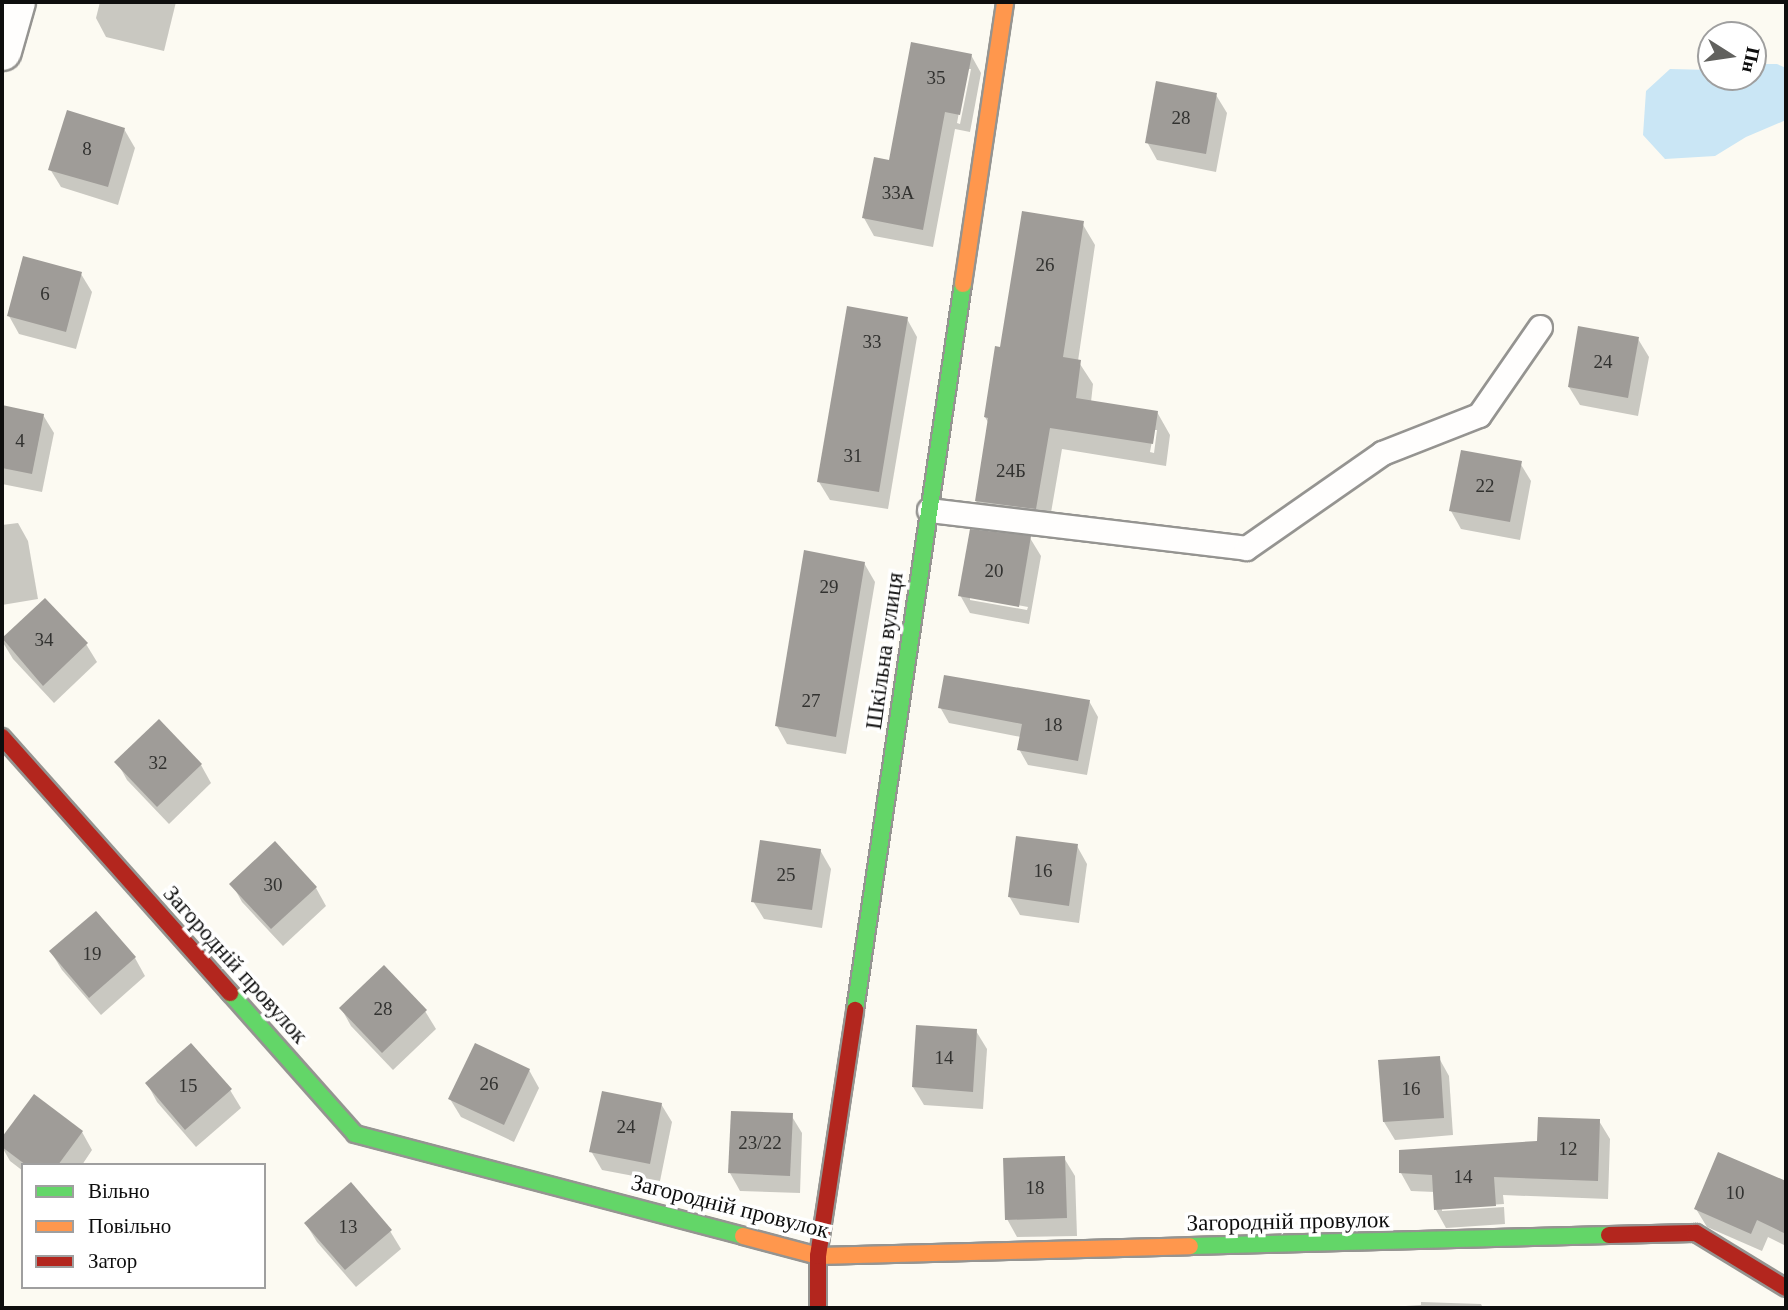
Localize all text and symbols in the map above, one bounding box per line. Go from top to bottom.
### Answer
north arrow [1697,21,1767,91]
text: Пн [1738,45,1764,75]
house number: 35 [926,67,946,89]
house number: 28 [1172,107,1190,129]
house number: 8 [82,138,92,160]
house number: 33А [882,182,914,204]
house number: 26 [1036,254,1054,276]
house number: 6 [40,283,50,305]
house number: 33 [862,331,882,353]
house number: 24 [1594,351,1612,373]
house number: 4 [15,430,25,452]
house number: 31 [844,445,862,467]
house number: 24Б [996,460,1026,482]
house number: 22 [1476,475,1494,497]
house number: 20 [984,560,1004,582]
street label: Шкільна вулиця [860,571,910,731]
house number: 29 [820,576,838,598]
house number: 34 [34,629,54,651]
house number: 27 [802,690,820,712]
house number: 18 [1044,714,1062,736]
house number: 32 [148,752,168,774]
house number: 16 [1034,860,1052,882]
house number: 25 [776,864,796,886]
house number: 30 [264,874,282,896]
street label: Загородній провулок [157,880,313,1050]
house number: 19 [82,943,102,965]
house number: 28 [374,998,392,1020]
house number: 14 [934,1047,954,1069]
house number: 26 [480,1073,499,1095]
house number: 15 [178,1075,198,1097]
house number: 16 [1402,1078,1420,1100]
house number: 24 [616,1116,636,1138]
house number: 23/22 [738,1132,782,1154]
house number: 12 [1558,1138,1578,1160]
legend [21,1163,266,1289]
house number: 14 [1454,1166,1472,1188]
street label: Загородній провулок [628,1169,832,1245]
house number: 18 [1026,1177,1044,1199]
text: Вільно [88,1179,150,1203]
house number: 10 [1726,1182,1744,1204]
street label: Загородній провулок [1186,1206,1390,1238]
text: Повільно [88,1214,171,1238]
house number: 13 [338,1216,358,1238]
text: Затор [88,1249,137,1273]

